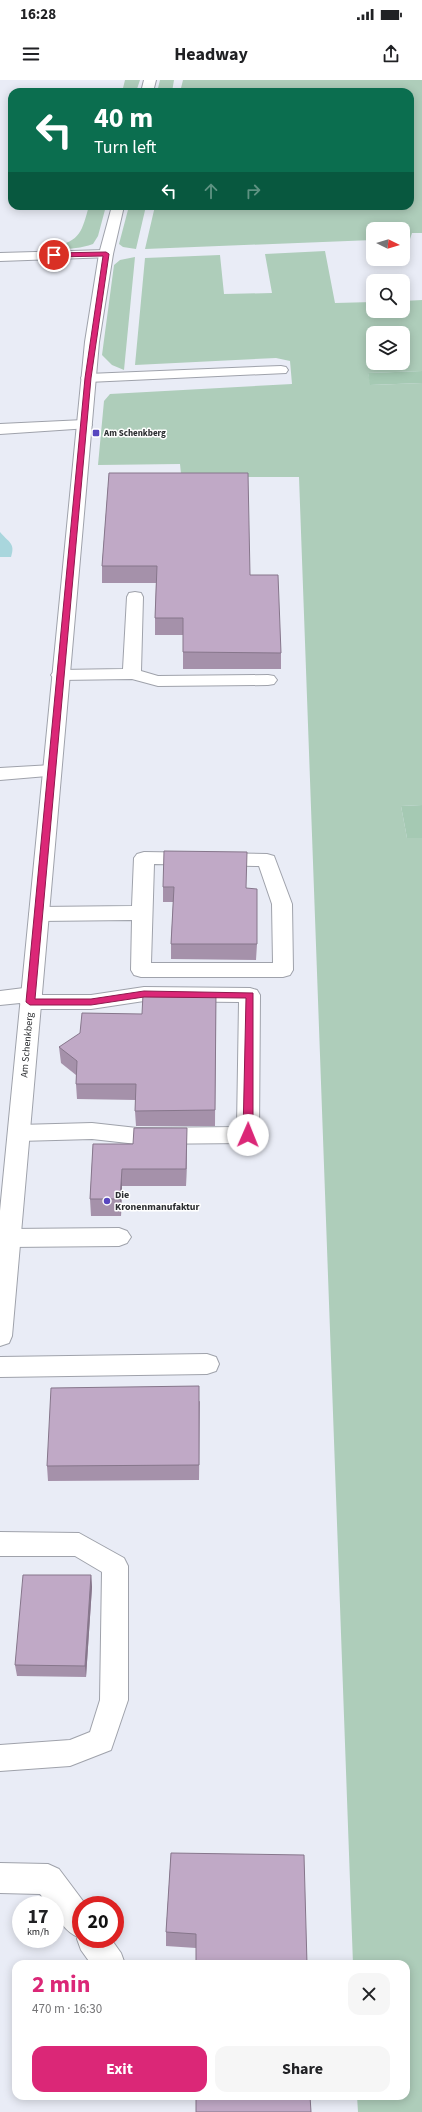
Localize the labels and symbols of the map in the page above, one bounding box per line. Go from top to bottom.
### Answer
north arrow [366,222,410,266]
pin [37,238,71,272]
place label: Am Schenkberg [103,427,166,440]
marker: Am Schenkberg [91,428,101,438]
street label: Am Schenkberg [17,1012,37,1078]
position arrow [227,1114,269,1156]
place label: Die Kronenmanufaktur [115,1188,200,1214]
marker: Die Kronenmanufaktur [102,1196,112,1206]
speed limit sign: 20 [72,1896,124,1948]

